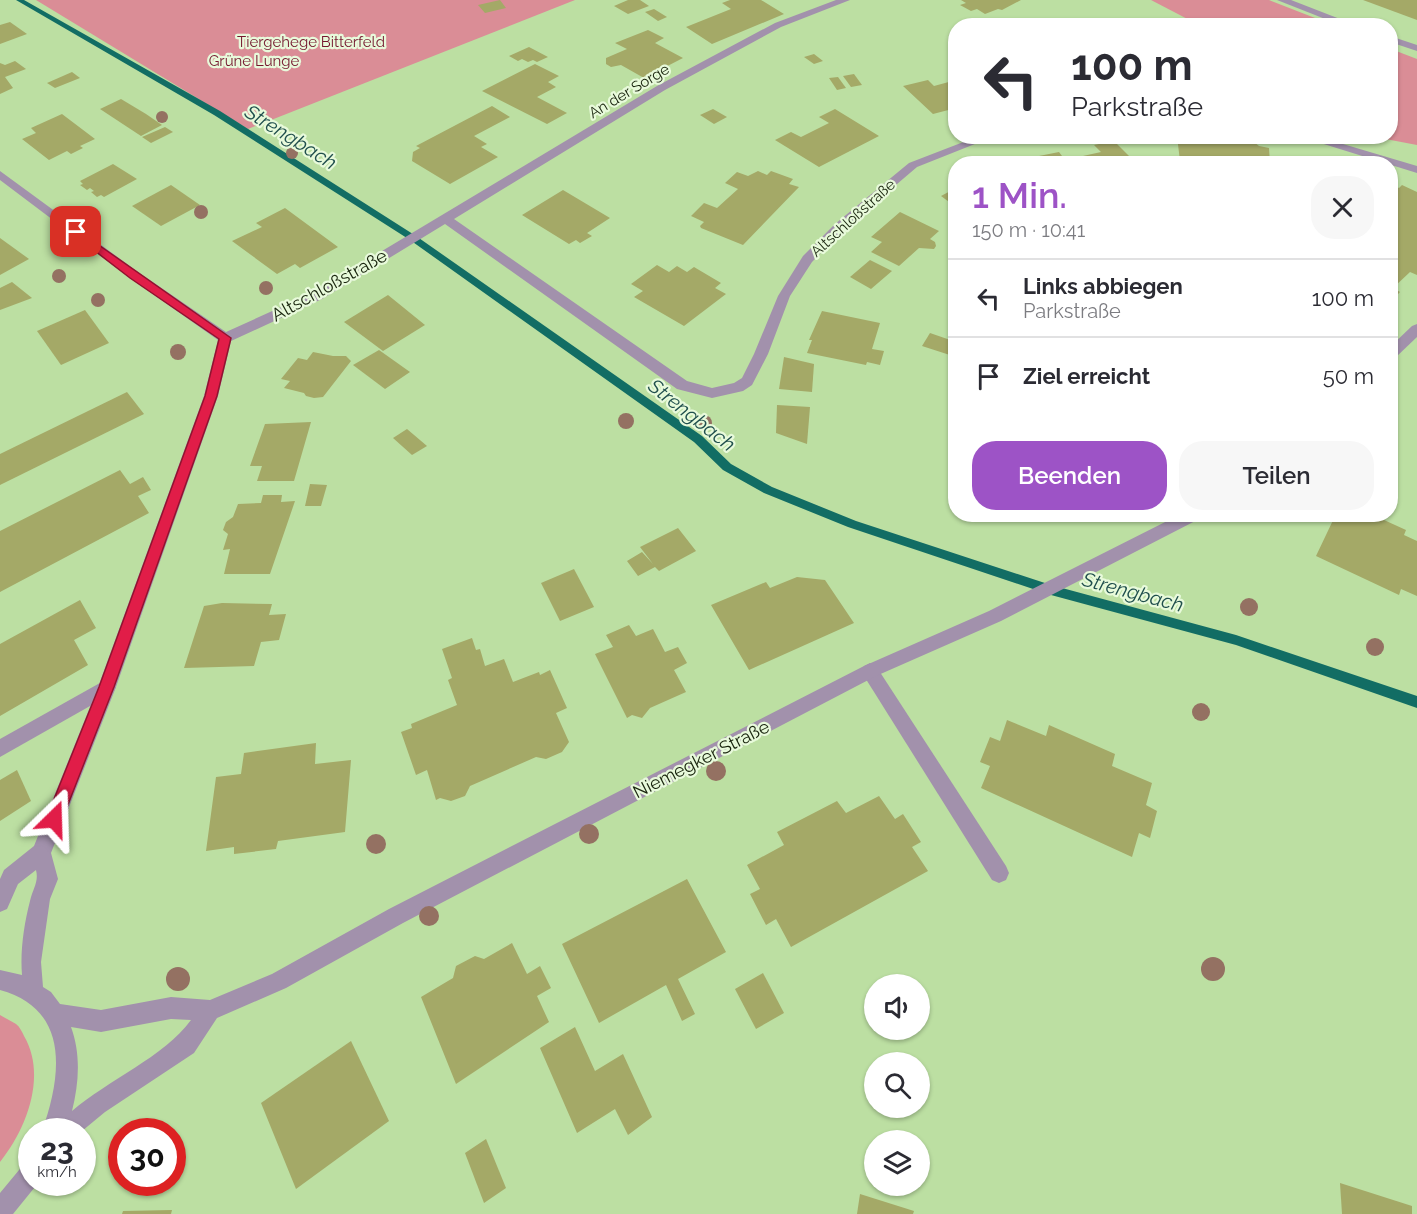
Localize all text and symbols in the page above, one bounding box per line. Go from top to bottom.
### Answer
park label: Tiergehege Bitterfeld [237,33,385,51]
text: 100 m [1071,41,1193,90]
icon: left [972,42,1050,120]
park label: Grüne Lunge [209,52,300,70]
street label: An der Sorge [585,60,673,122]
text: Parkstraße [1071,91,1203,122]
water label: Strengbach [240,99,341,175]
text: 1 Min. [972,174,1067,216]
street label: Altschloßstraße [807,175,899,261]
button: close [1311,176,1374,239]
pin [50,206,101,257]
icon: arrive [59,215,92,248]
text: 150 m · 10:41 [972,218,1085,242]
street label: Altschloßstraße [267,244,391,325]
text: Links abbiegen [1023,273,1183,299]
icon: left [972,282,1005,315]
text: 100 m [1312,285,1374,311]
text: Parkstraße [1023,299,1121,323]
icon: arrive [972,360,1005,393]
text: Ziel erreicht [1023,363,1150,389]
text: 50 m [1323,363,1374,389]
water label: Strengbach [643,373,740,456]
button: Beenden [972,441,1167,510]
button: Teilen [1179,441,1374,510]
water label: Strengbach [1079,567,1186,617]
street label: Niemegker Straße [629,715,773,802]
position arrow [22,787,86,851]
map controls [864,974,930,1196]
button: sound [864,974,930,1040]
button: search [864,1052,930,1118]
speed limit sign: 30 [108,1118,186,1196]
button: layers [864,1130,930,1196]
text: 23 [40,1132,74,1167]
text: km/h [37,1163,77,1181]

